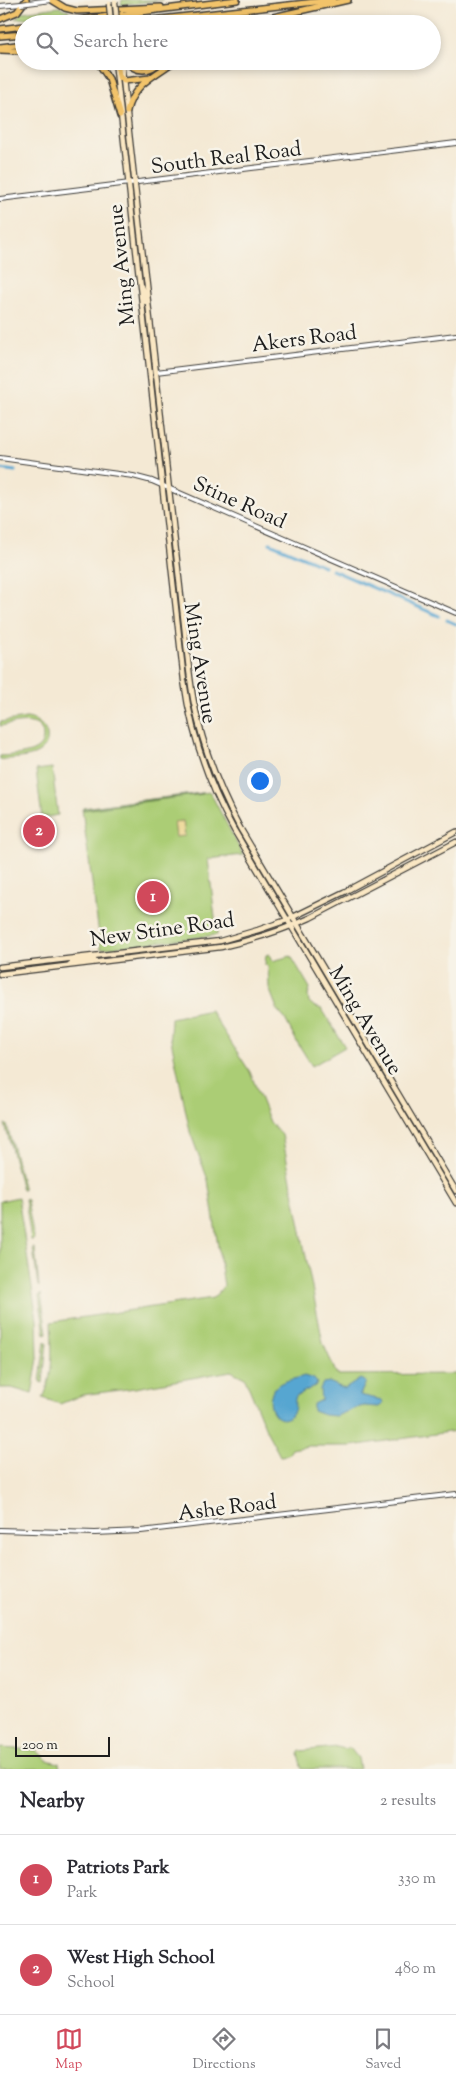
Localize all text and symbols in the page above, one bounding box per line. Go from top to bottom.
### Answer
search box [15,15,441,70]
icon: search [33,29,61,57]
text: Search here [73,29,168,56]
street label: South Real Road [149,135,303,183]
street label: Ming Avenue [102,202,144,327]
street label: Akers Road [250,319,359,361]
street label: Stine Road [188,470,291,538]
street label: Ming Avenue [175,601,223,726]
your location [247,768,273,794]
pin: 2 [23,812,55,850]
pin: 1 [137,878,169,916]
street label: New Stine Road [88,906,237,956]
street label: Ming Avenue [320,961,409,1081]
street label: Ashe Road [176,1488,278,1530]
scale bar [15,1734,110,1757]
text: 200 m [22,1736,58,1756]
text: Nearby [20,1787,85,1817]
text: 2 results [380,1790,436,1813]
text: Patriots Park [67,1855,170,1882]
text: 1 [33,1868,39,1891]
text: 330 m [398,1868,436,1891]
text: Park [67,1882,98,1905]
text: West High School [67,1945,215,1972]
text: 2 [32,1958,40,1981]
text: 480 m [395,1958,436,1981]
text: School [67,1972,115,1995]
tab: Map [55,2025,83,2075]
tab: Directions [192,2025,256,2075]
tab: Saved [365,2025,401,2075]

